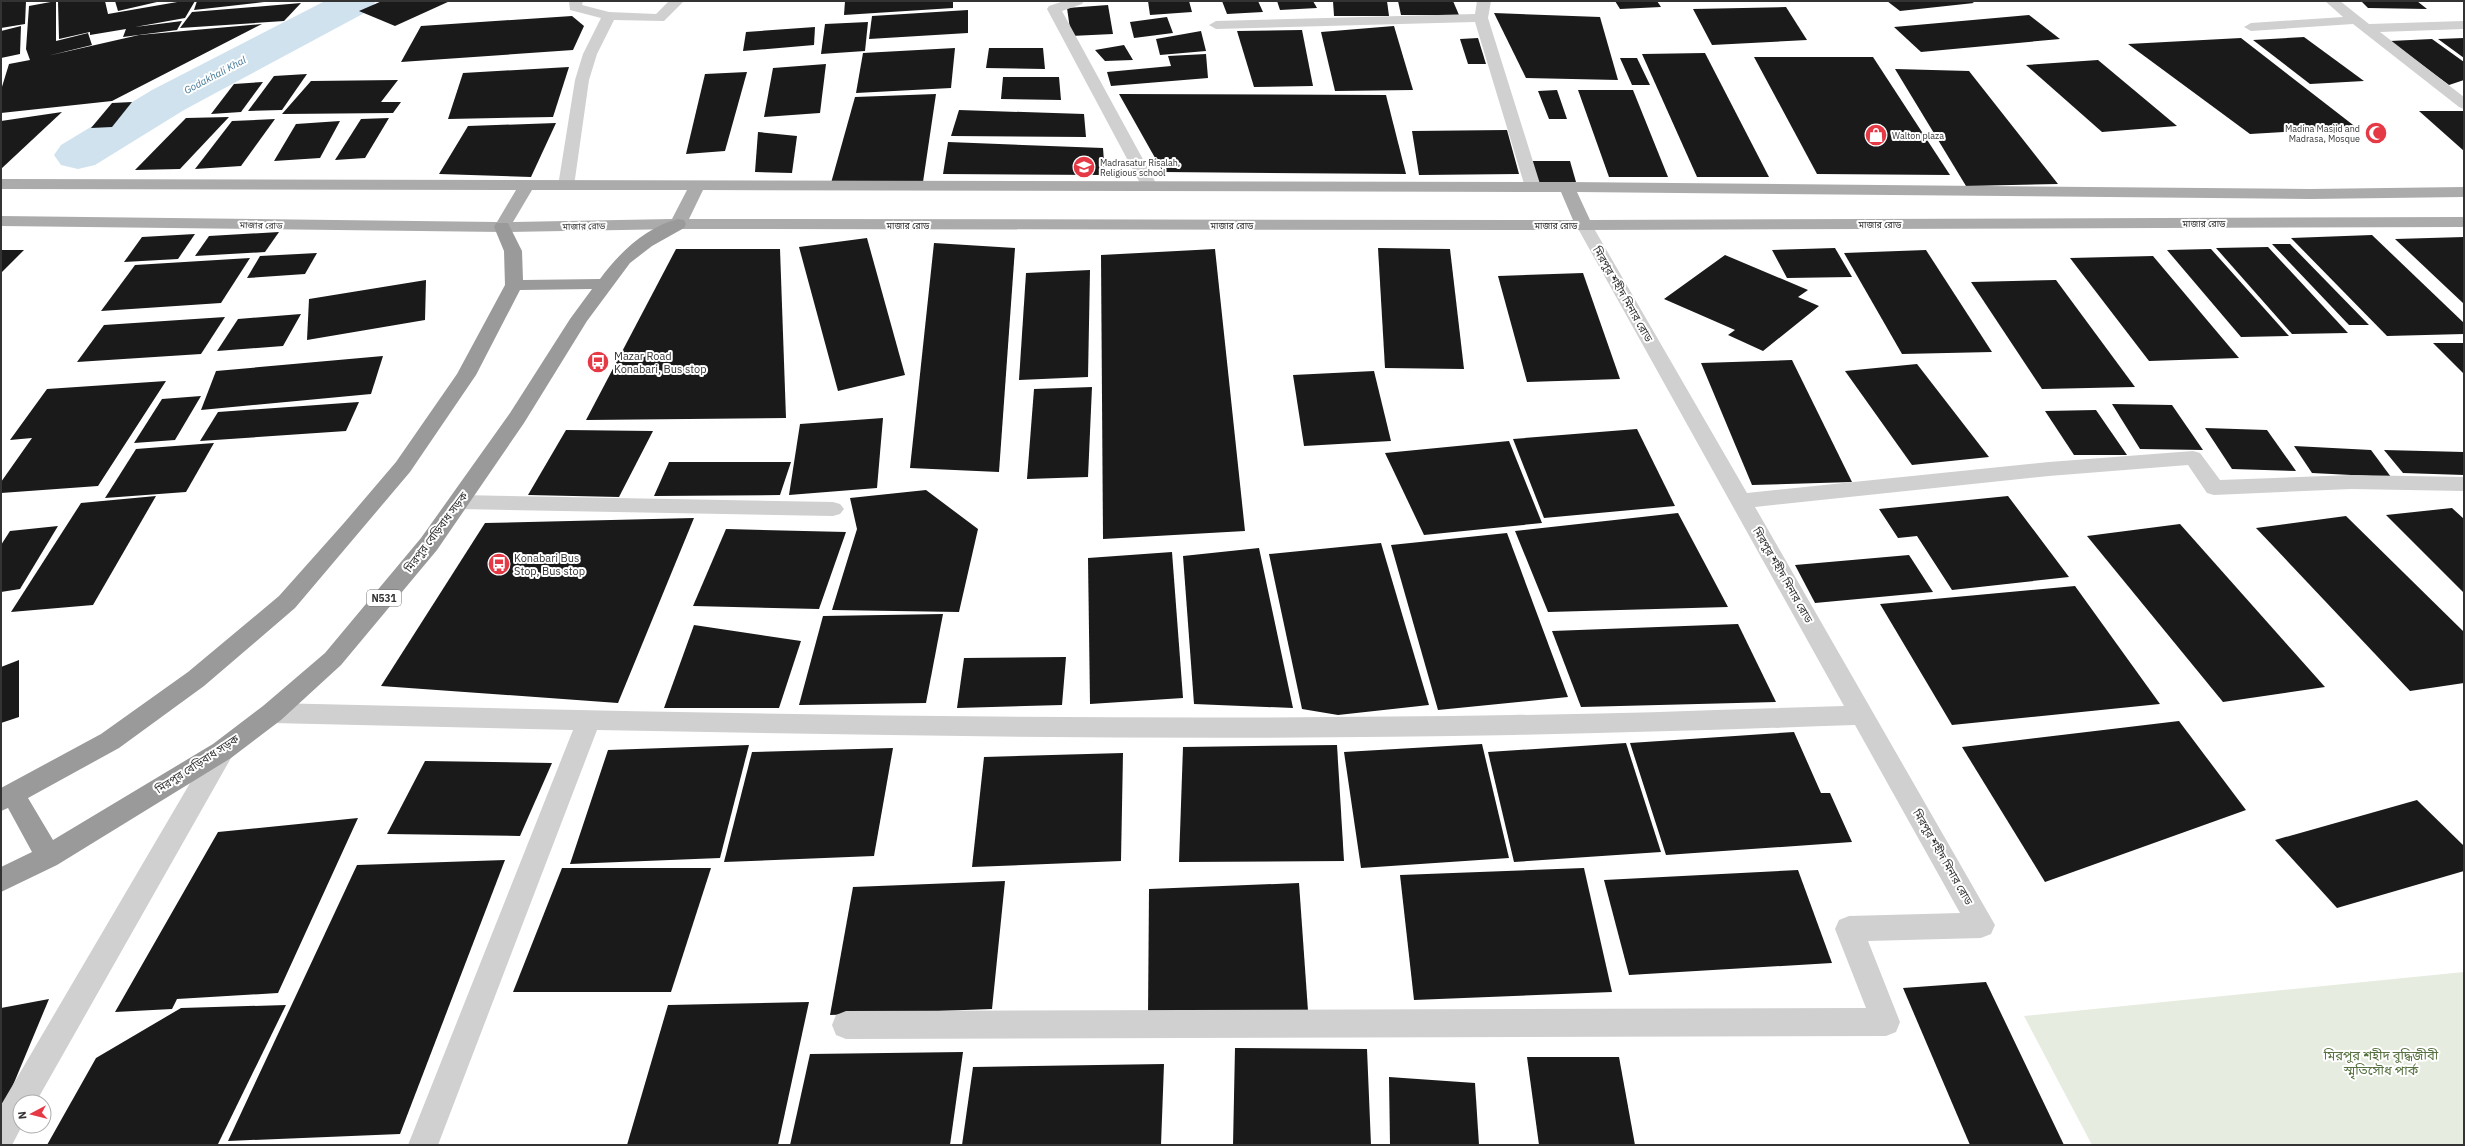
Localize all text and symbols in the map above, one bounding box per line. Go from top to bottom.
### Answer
water label: Godakhali Khal [182,53,249,97]
mosque icon: Madina Masjid and Madrasa, Mosque [2363,120,2389,146]
shop icon: Walton plaza [1863,122,1889,148]
place label: Madina Masjid and Madrasa, Mosque [2285,123,2360,144]
place label: Walton plaza [1892,130,1944,141]
school or university icon: Madrasatur Risalah, Religious school [1071,154,1097,180]
place label: Madrasatur Risalah, Religious school [1100,157,1180,178]
street label: মাজার রোড [2182,218,2226,229]
street label: মাজার রোড [238,219,283,231]
street label: মাজার রোড [1858,219,1902,230]
street label: মাজার রোড [561,220,606,232]
street label: মাজার রোড [886,220,930,231]
street label: মাজার রোড [1210,220,1254,231]
street label: মাজার রোড [1534,220,1578,231]
street label: মিরপুর শহীদ মিনার রোড [1589,243,1656,344]
bus stop icon: Mazar Road Konabari, Bus stop [585,349,611,375]
place label: Mazar Road Konabari, Bus stop [614,349,707,376]
street label: মিরপুর বেড়িবাধ সড়ক [401,489,471,576]
street label: মিরপুর শহীদ মিনার রোড [1749,524,1816,625]
bus stop icon: Konabari Bus Stop, Bus stop [486,551,512,577]
place label: Konabari Bus Stop, Bus stop [514,551,585,578]
road number: N531 [367,590,401,606]
street label: মিরপুর বেড়িবাধ সড়ক [152,732,241,797]
street label: মিরপুর শহীদ মিনার রোড [1909,806,1976,907]
park label: মিরপুর শহীদ বুদ্ধিজীবী স্মৃতিসৌধ পার্ক [2323,1047,2439,1079]
north arrow [12,1094,52,1134]
text: N [15,1110,30,1120]

